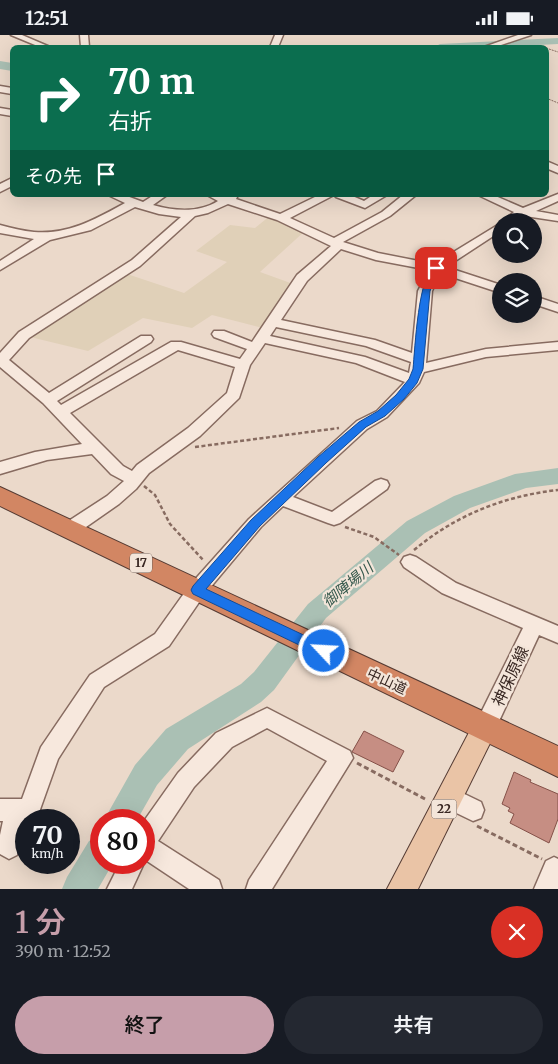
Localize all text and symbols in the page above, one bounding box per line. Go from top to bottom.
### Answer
text: 12:51 [25,6,68,30]
text: 70 m [108,60,195,104]
icon: right [25,65,90,130]
text: 右折 [108,107,152,135]
icon: arrive [92,160,120,188]
text: その先 [25,164,82,188]
map controls [492,213,542,323]
button: search [492,213,542,263]
pin [415,247,457,289]
icon: arrive [422,254,450,282]
button: layers [492,273,542,323]
road number: 17 [130,553,152,573]
water label: 御陣場川 [319,557,378,611]
position arrow [297,624,349,676]
street label: 神保原線 [487,643,533,709]
street label: 中山道 [364,664,410,698]
road number: 22 [432,799,456,819]
speed limit sign: 80 [90,809,155,874]
text: 70 [32,819,63,851]
text: km/h [32,846,63,861]
text: 1 分 [15,903,66,941]
button: close [491,906,543,958]
text: 390 m · 12:52 [15,941,111,961]
button: 終了 [15,996,274,1054]
button: 共有 [284,996,543,1054]

